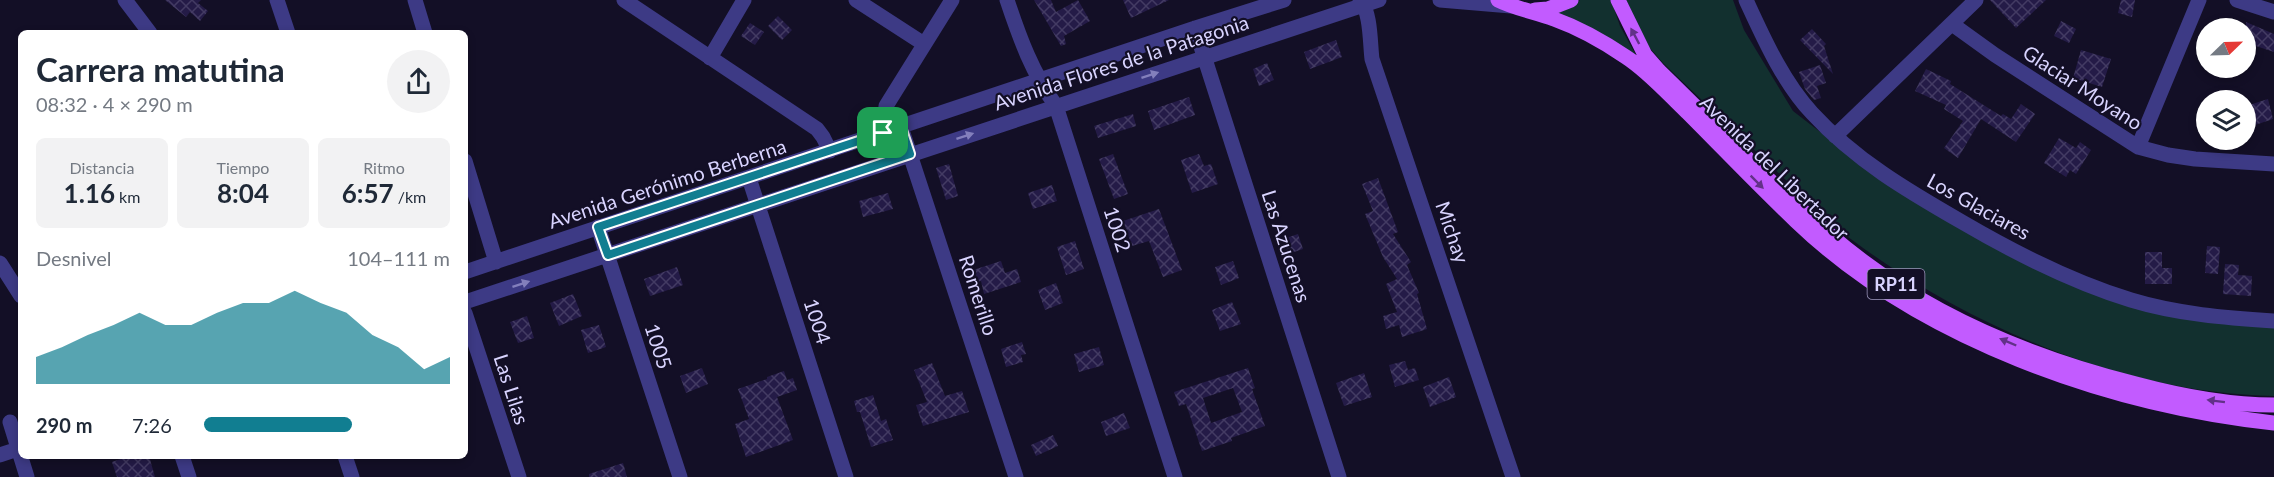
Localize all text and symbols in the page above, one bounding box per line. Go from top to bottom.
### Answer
street label: Avenida Flores de la Patagonia [990,9,1252,115]
north arrow [2196,18,2256,78]
map controls [2196,18,2256,150]
one-way arrow [1630,27,1640,44]
street label: Glaciar Moyano [2019,40,2147,134]
text: Carrera matutina [36,49,285,89]
button: share [387,50,450,113]
one-way arrow [1141,69,1159,79]
street label: Avenida del Libertador [1695,90,1855,245]
button: layers [2196,90,2256,150]
text: 08:32 · 4 × 290 m [36,92,193,116]
pin [857,107,908,158]
icon: arrive [866,116,899,149]
one-way arrow [956,131,974,140]
street label: Avenida Gerónimo Berberna [545,133,789,233]
text: Distancia [70,158,134,177]
text: Tiempo [217,158,269,177]
text: Ritmo [363,158,405,177]
street label: Los Glaciares [1923,168,2035,244]
one-way arrow [1750,175,1764,190]
text: 1.16 [64,177,115,209]
text: 8:04 [217,177,269,209]
text: 6:57 [342,177,394,209]
text: km [115,187,140,206]
text: /km [394,187,426,206]
street label: Las Azucenas [1258,187,1316,305]
street label: Michay [1431,198,1475,267]
street label: 1002 [1099,203,1137,255]
text: Desnivel [36,246,112,270]
text: 104–111 m [347,246,450,270]
street label: Romerillo [955,252,1003,338]
road number: RP11 [1868,269,1924,299]
one-way arrow [512,279,530,288]
street label: 1004 [799,295,837,347]
street label: 1005 [640,320,678,372]
one-way arrow [1999,337,2017,347]
street label: Las Lilas [489,351,535,427]
one-way arrow [2206,396,2225,405]
text: 290 m [36,413,92,437]
text: 7:26 [132,413,172,437]

